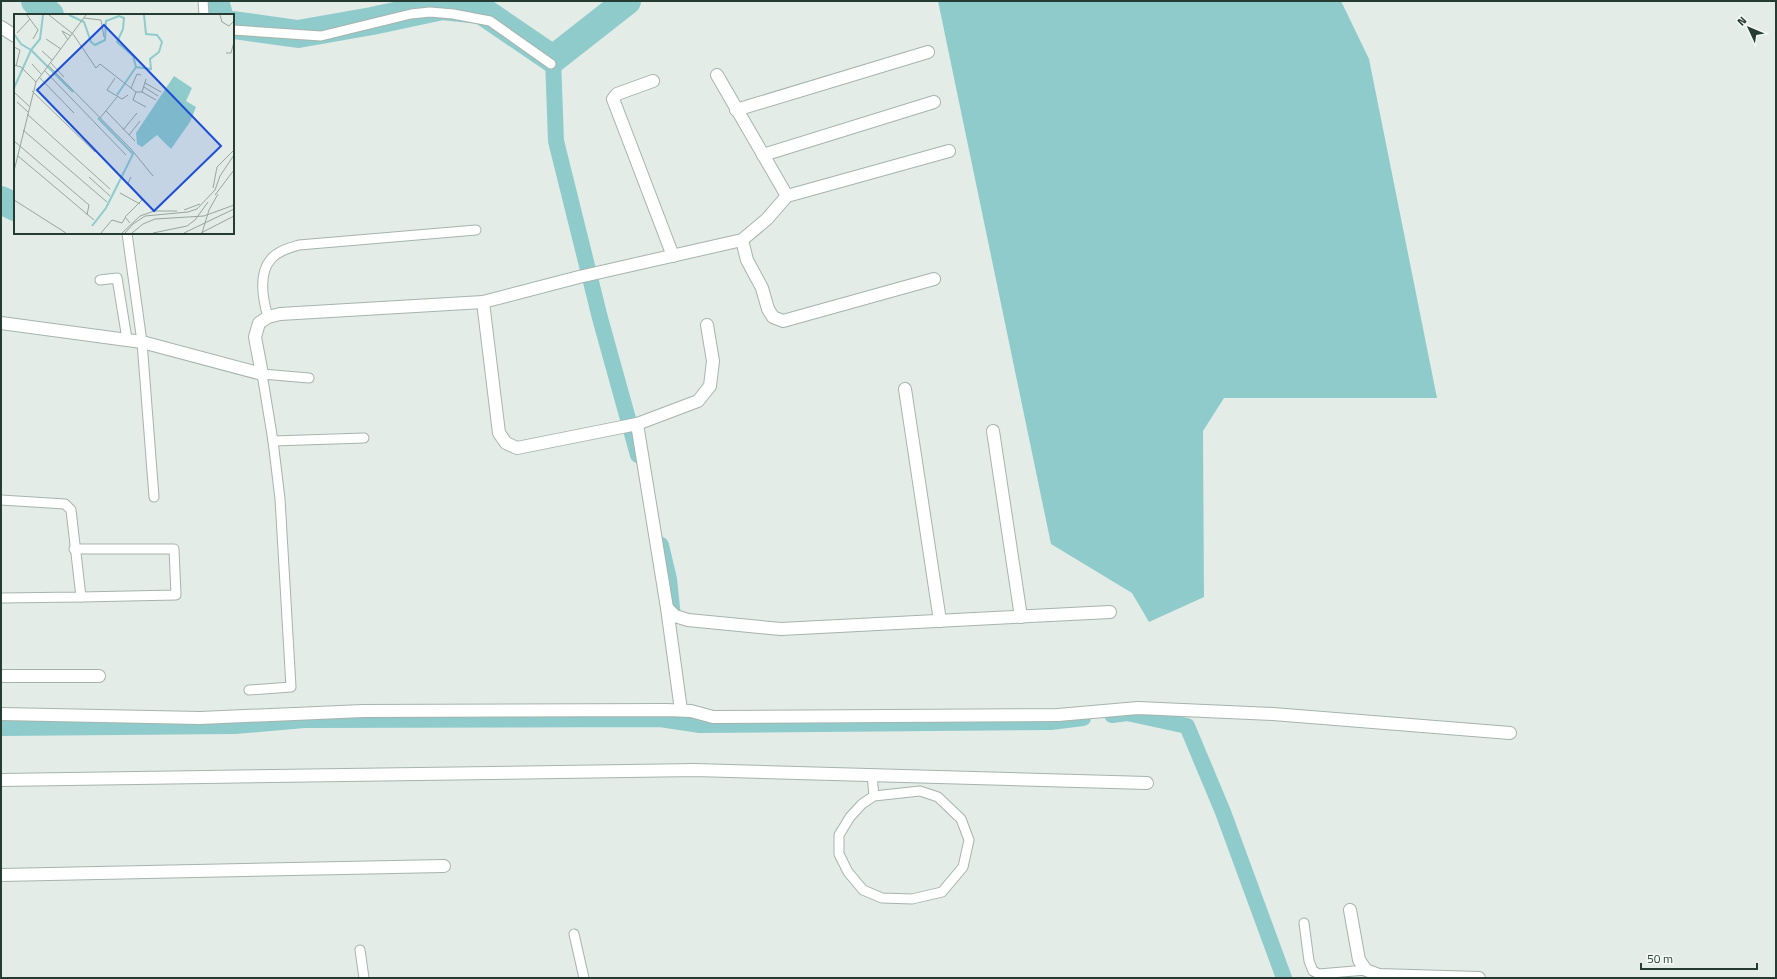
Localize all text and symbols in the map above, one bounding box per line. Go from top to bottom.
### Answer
north arrow [1729,8,1769,48]
text: N [1733,13,1750,29]
inset map [14,14,234,234]
scale bar [1641,945,1757,971]
text: 50 m [1647,949,1673,968]

